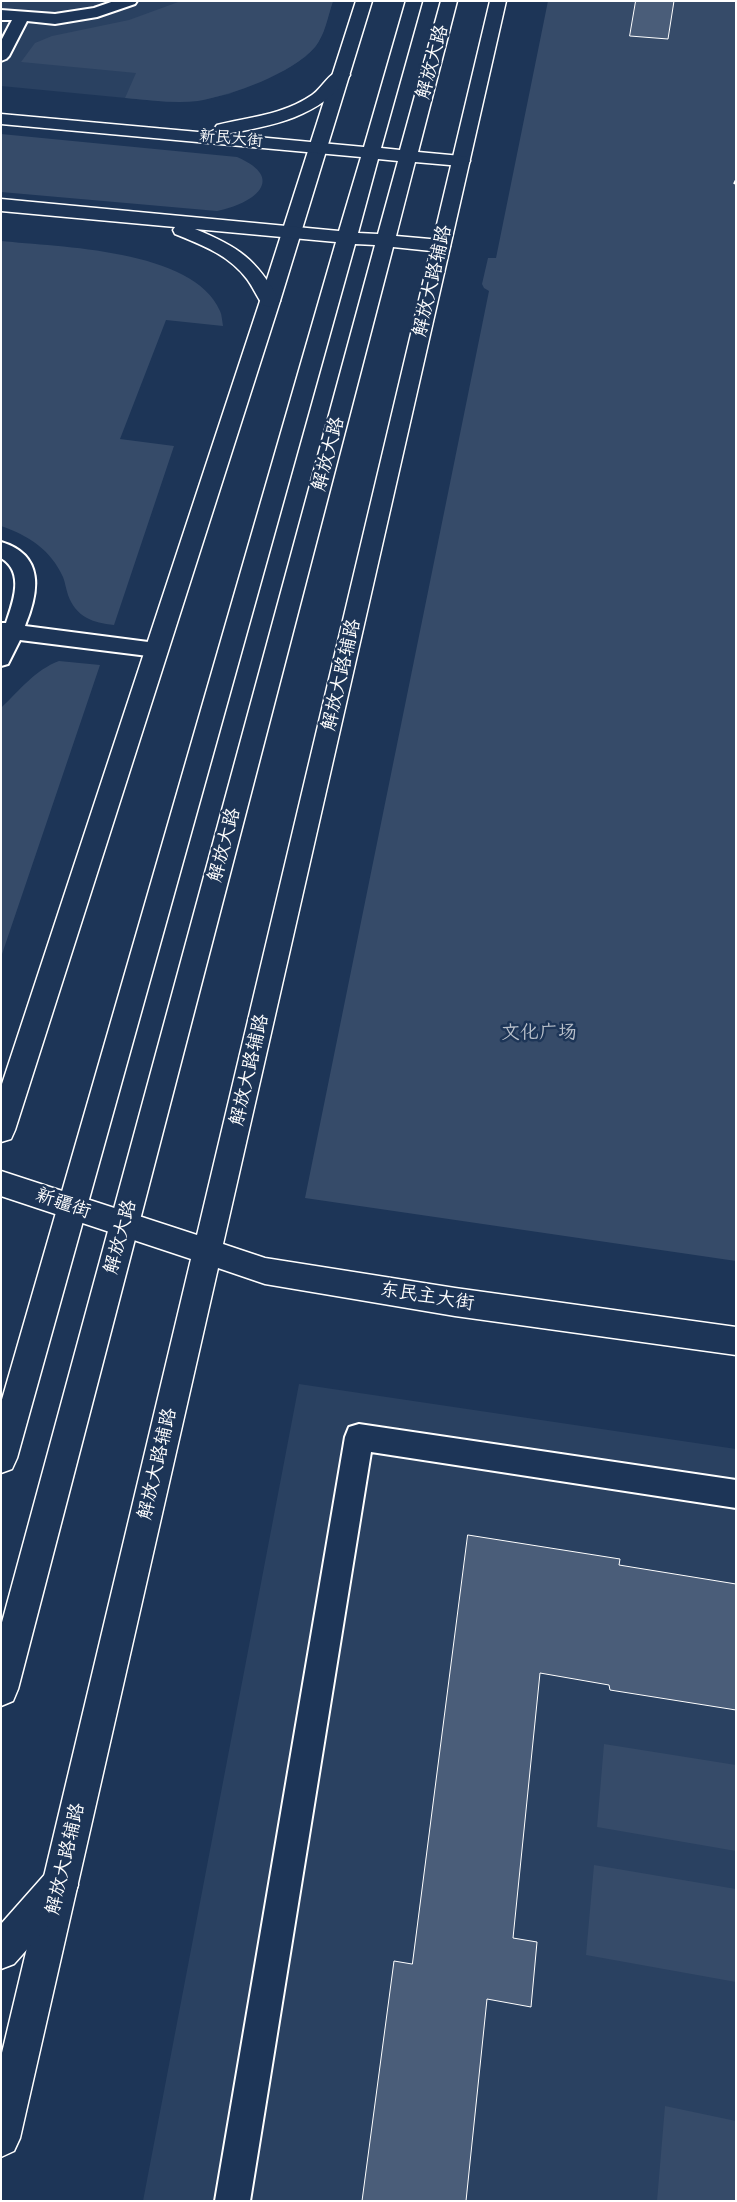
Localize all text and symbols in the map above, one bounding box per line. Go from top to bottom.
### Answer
street label: 解放大路 [412,22,454,102]
street label: 新民大街 [198,127,264,151]
street label: 解放大路辅路 [409,223,457,339]
street label: 解放大路 [308,414,350,494]
street label: 解放大路辅路 [318,617,366,733]
street label: 解放大路 [204,805,246,885]
street label: 解放大路辅路 [226,1012,274,1128]
park label: 文化广场 [501,1022,577,1044]
street label: 新疆街 [32,1184,94,1224]
street label: 解放大路 [100,1197,142,1277]
street label: 东民主大街 [378,1278,476,1316]
street label: 解放大路辅路 [134,1406,182,1522]
street label: 解放大路辅路 [42,1801,90,1917]

